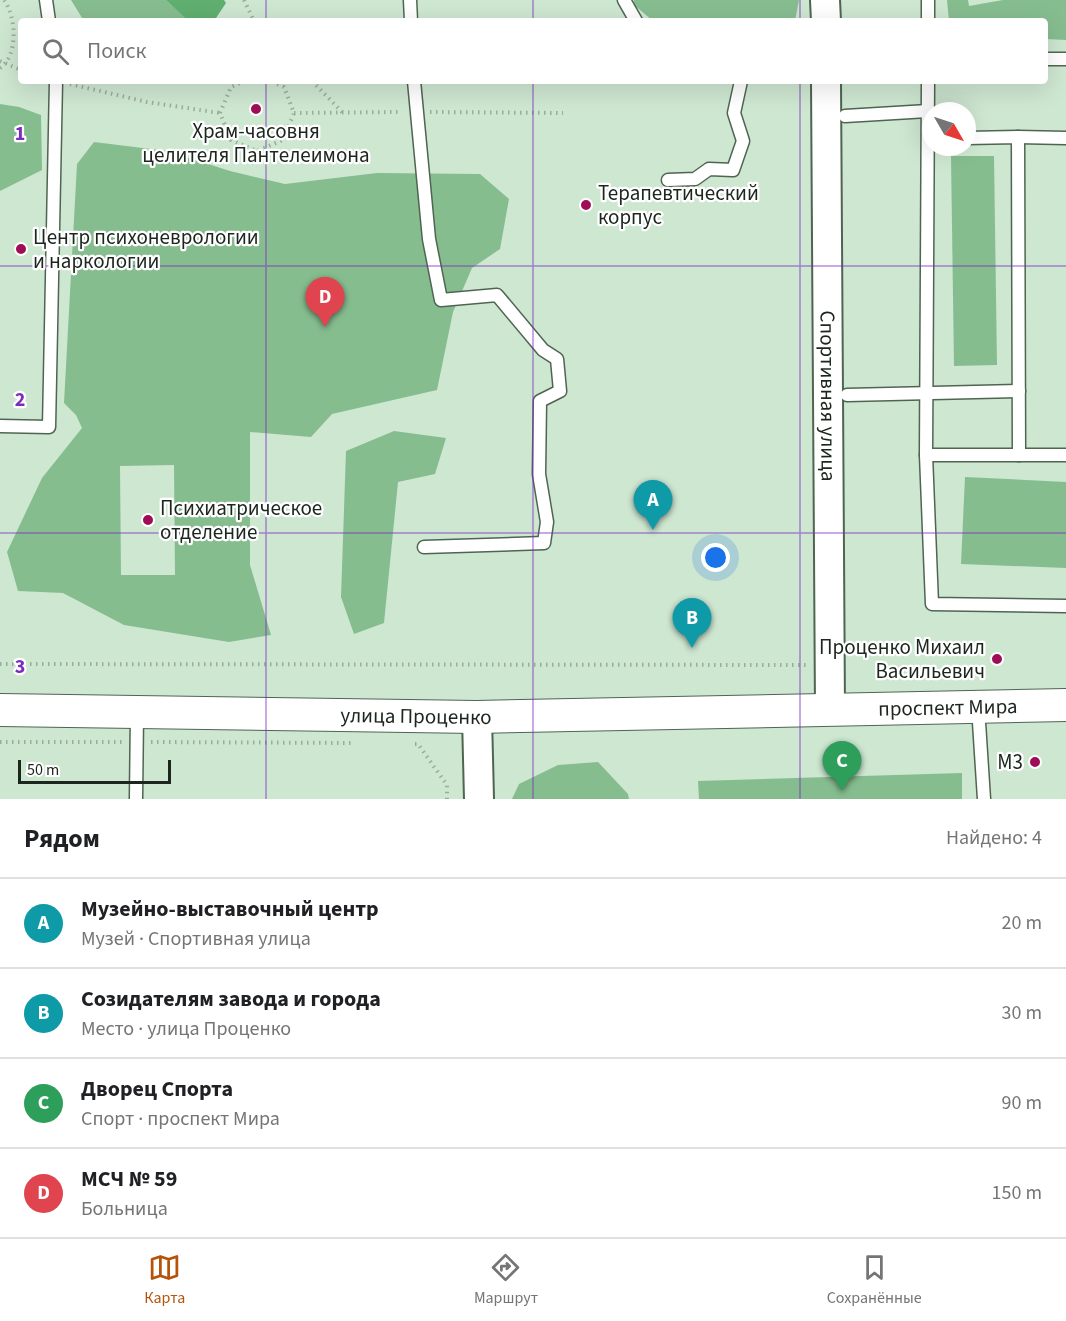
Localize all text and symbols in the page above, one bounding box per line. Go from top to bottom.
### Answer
search box [18,18,1048,84]
icon: search [39,35,72,68]
text: Поиск [87,35,146,67]
marker: Храм-часовня целителя Пантелеимона [249,102,263,116]
north arrow [922,102,976,156]
place label: Храм-часовня целителя Пантелеимона [142,116,370,170]
text: 1 [15,120,25,148]
place label: Терапевтический корпус [598,178,759,232]
marker: Терапевтический корпус [579,198,593,212]
place label: Центр психоневрологии и наркологии [33,222,259,276]
marker: Центр психоневрологии и наркологии [14,242,28,256]
pin: D [306,278,344,327]
street label: Спортивная улица [812,310,844,482]
text: 2 [15,386,25,414]
pin: A [634,480,672,530]
place label: Психиатрическое отделение [160,493,322,547]
marker: Психиатрическое отделение [141,513,155,527]
your location [701,543,730,572]
pin: B [672,598,712,648]
place label: Проценко Михаил Васильевич [819,632,985,686]
marker: Проценко Михаил Васильевич [990,652,1004,666]
text: 3 [15,653,25,681]
street label: проспект Мира [878,691,1018,724]
street label: улица Проценко [340,700,492,732]
pin: C [822,742,862,791]
place label: M3 [997,747,1023,777]
marker: M3 [1028,755,1042,769]
scale bar [18,757,171,784]
text: 50 m [27,759,59,781]
text: Рядом [24,820,100,857]
text: Найдено: 4 [946,824,1042,852]
text: Музейно-выставочный центр [81,893,379,925]
text: A [38,909,49,937]
text: 20 m [1002,909,1042,937]
text: Музей · Спортивная улица [81,925,311,953]
text: Созидателям завода и города [81,983,381,1015]
text: B [37,999,50,1027]
text: 30 m [1002,999,1042,1027]
text: Место · улица Проценко [81,1015,291,1043]
text: Дворец Спорта [81,1073,233,1105]
text: C [38,1089,49,1117]
text: 90 m [1002,1089,1042,1117]
text: Спорт · проспект Мира [81,1105,280,1133]
text: МСЧ № 59 [81,1163,177,1195]
text: D [37,1179,50,1207]
text: 150 m [992,1179,1042,1207]
text: Больница [81,1195,168,1223]
tab: Карта [144,1251,185,1309]
tab: Маршрут [474,1251,538,1309]
tab: Сохранённые [827,1251,922,1309]

